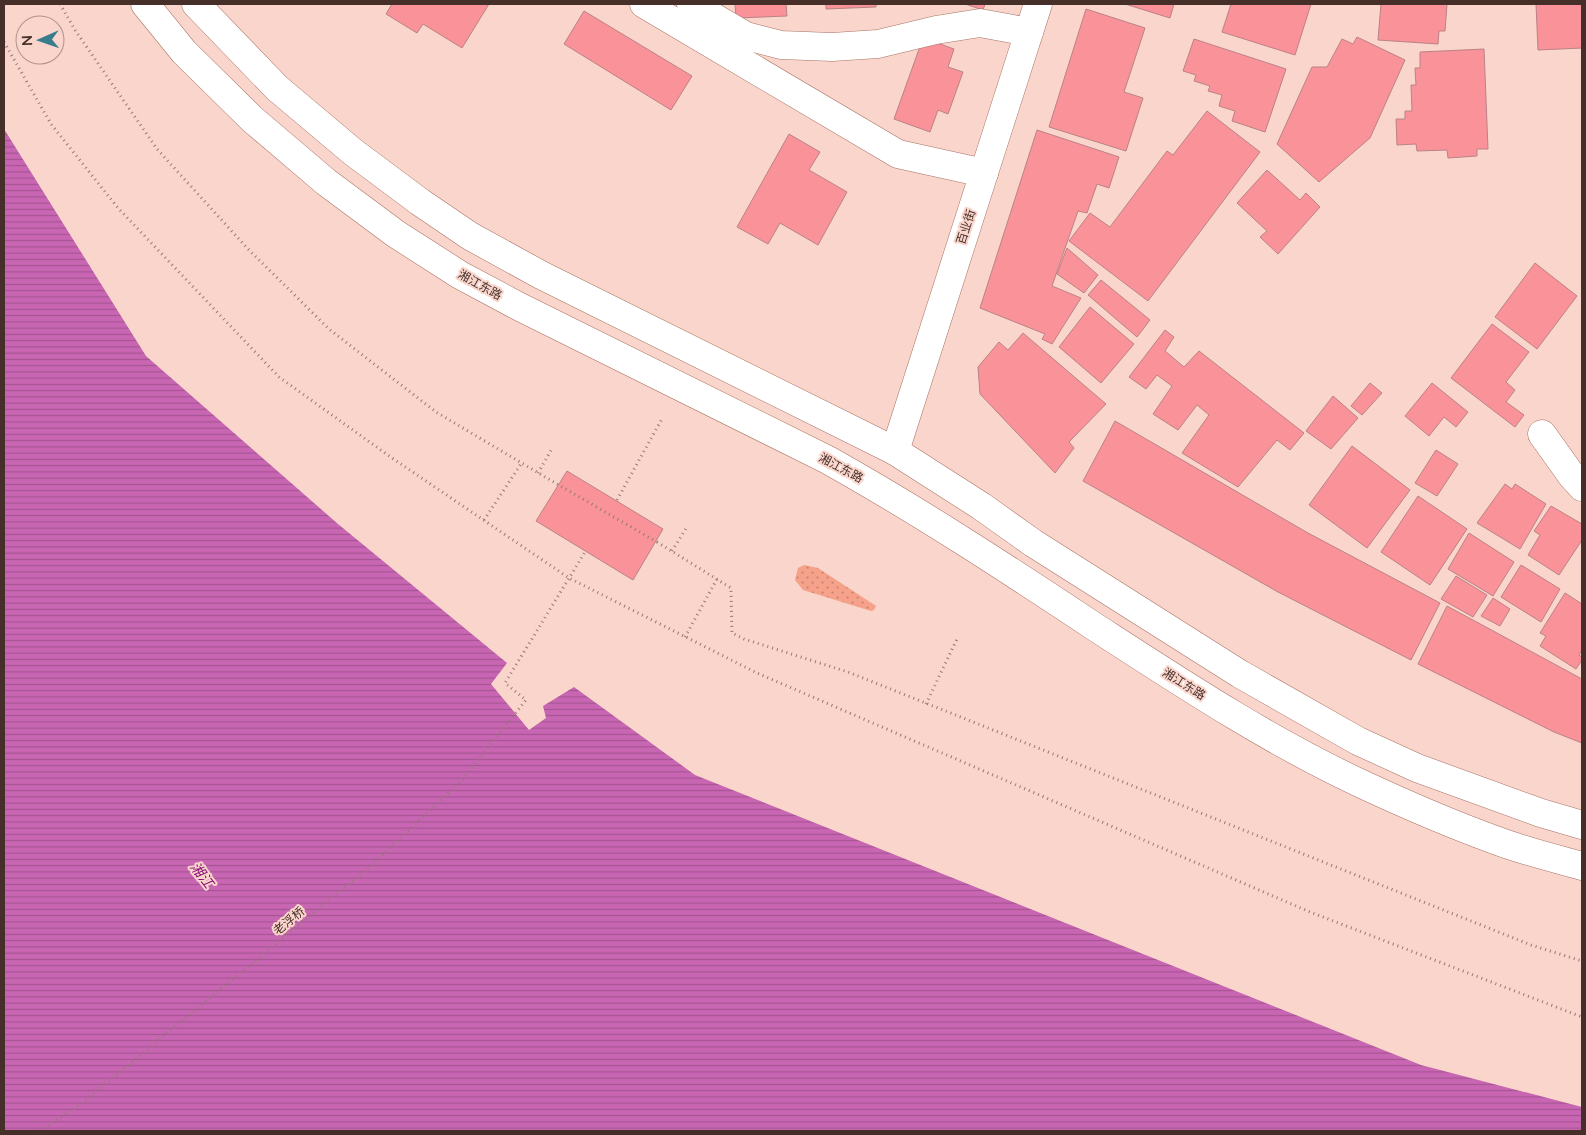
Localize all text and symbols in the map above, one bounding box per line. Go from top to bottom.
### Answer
north arrow [15,15,65,65]
text: N [18,35,35,46]
street label: 百业街 [953,207,978,246]
street label: 湘江东路 [456,266,505,303]
street label: 湘江东路 [817,450,866,485]
street label: 湘江东路 [1160,664,1209,703]
water label: 湘江 [187,858,219,893]
street label: 老浮桥 [270,903,307,938]

